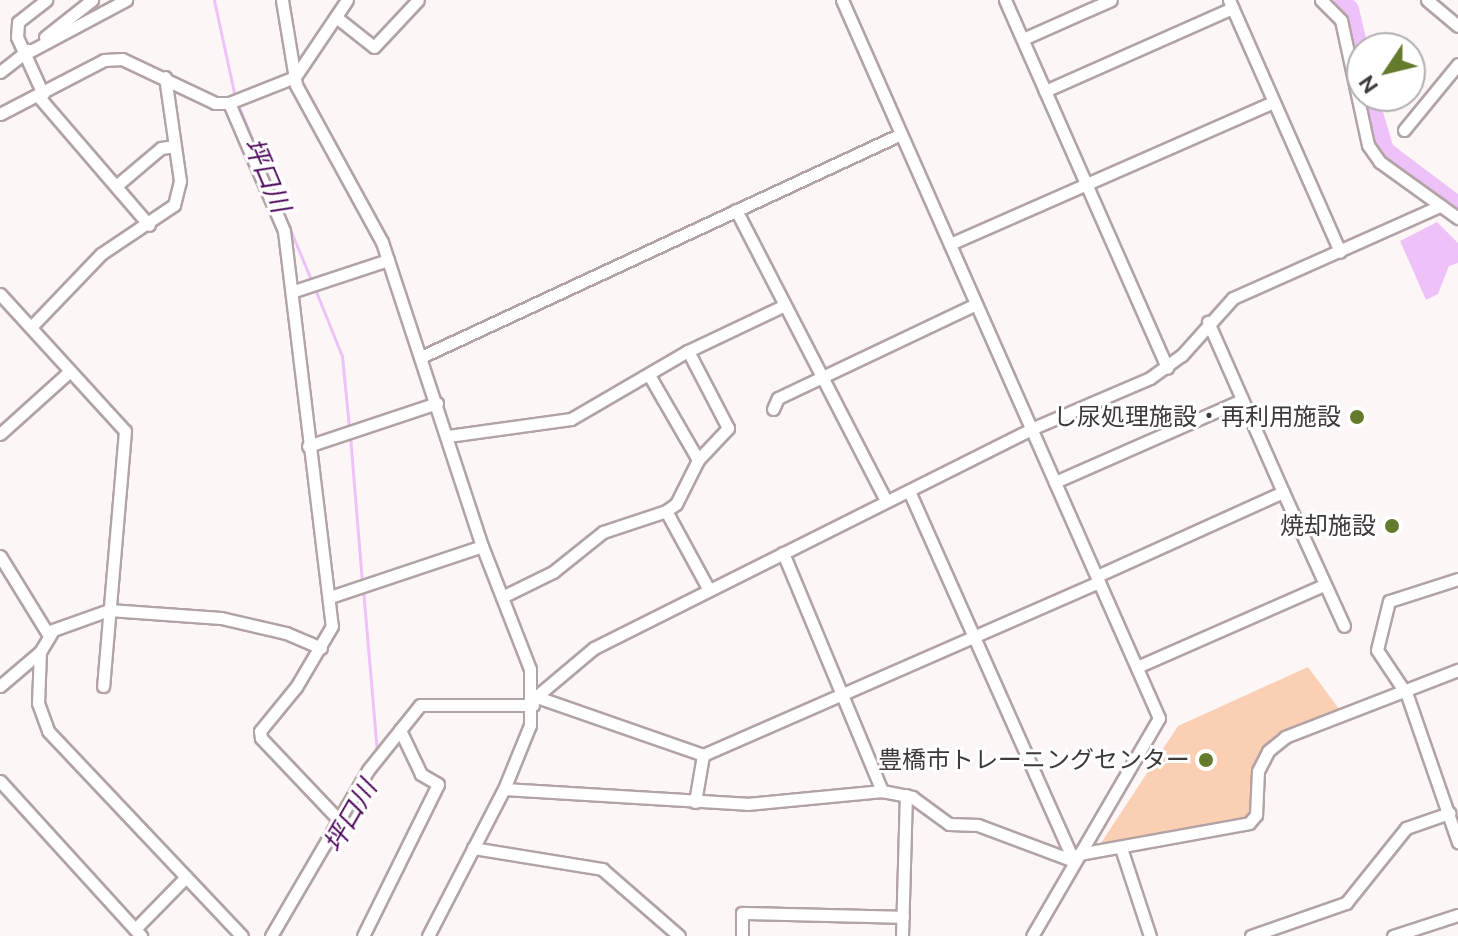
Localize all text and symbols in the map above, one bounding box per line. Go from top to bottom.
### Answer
north arrow [1346,32,1426,112]
text: N [1353,71,1383,99]
water label: 坪口川 [237,133,297,217]
place label: し尿処理施設・再利用施設 [1053,403,1341,431]
marker: し尿処理施設・再利用施設 [1348,408,1366,426]
place label: 焼却施設 [1280,512,1376,540]
marker: 焼却施設 [1383,517,1401,535]
place label: 豊橋市トレーニングセンター [878,746,1190,774]
marker: 豊橋市トレーニングセンター [1197,751,1215,769]
water label: 坪口川 [317,774,383,858]

